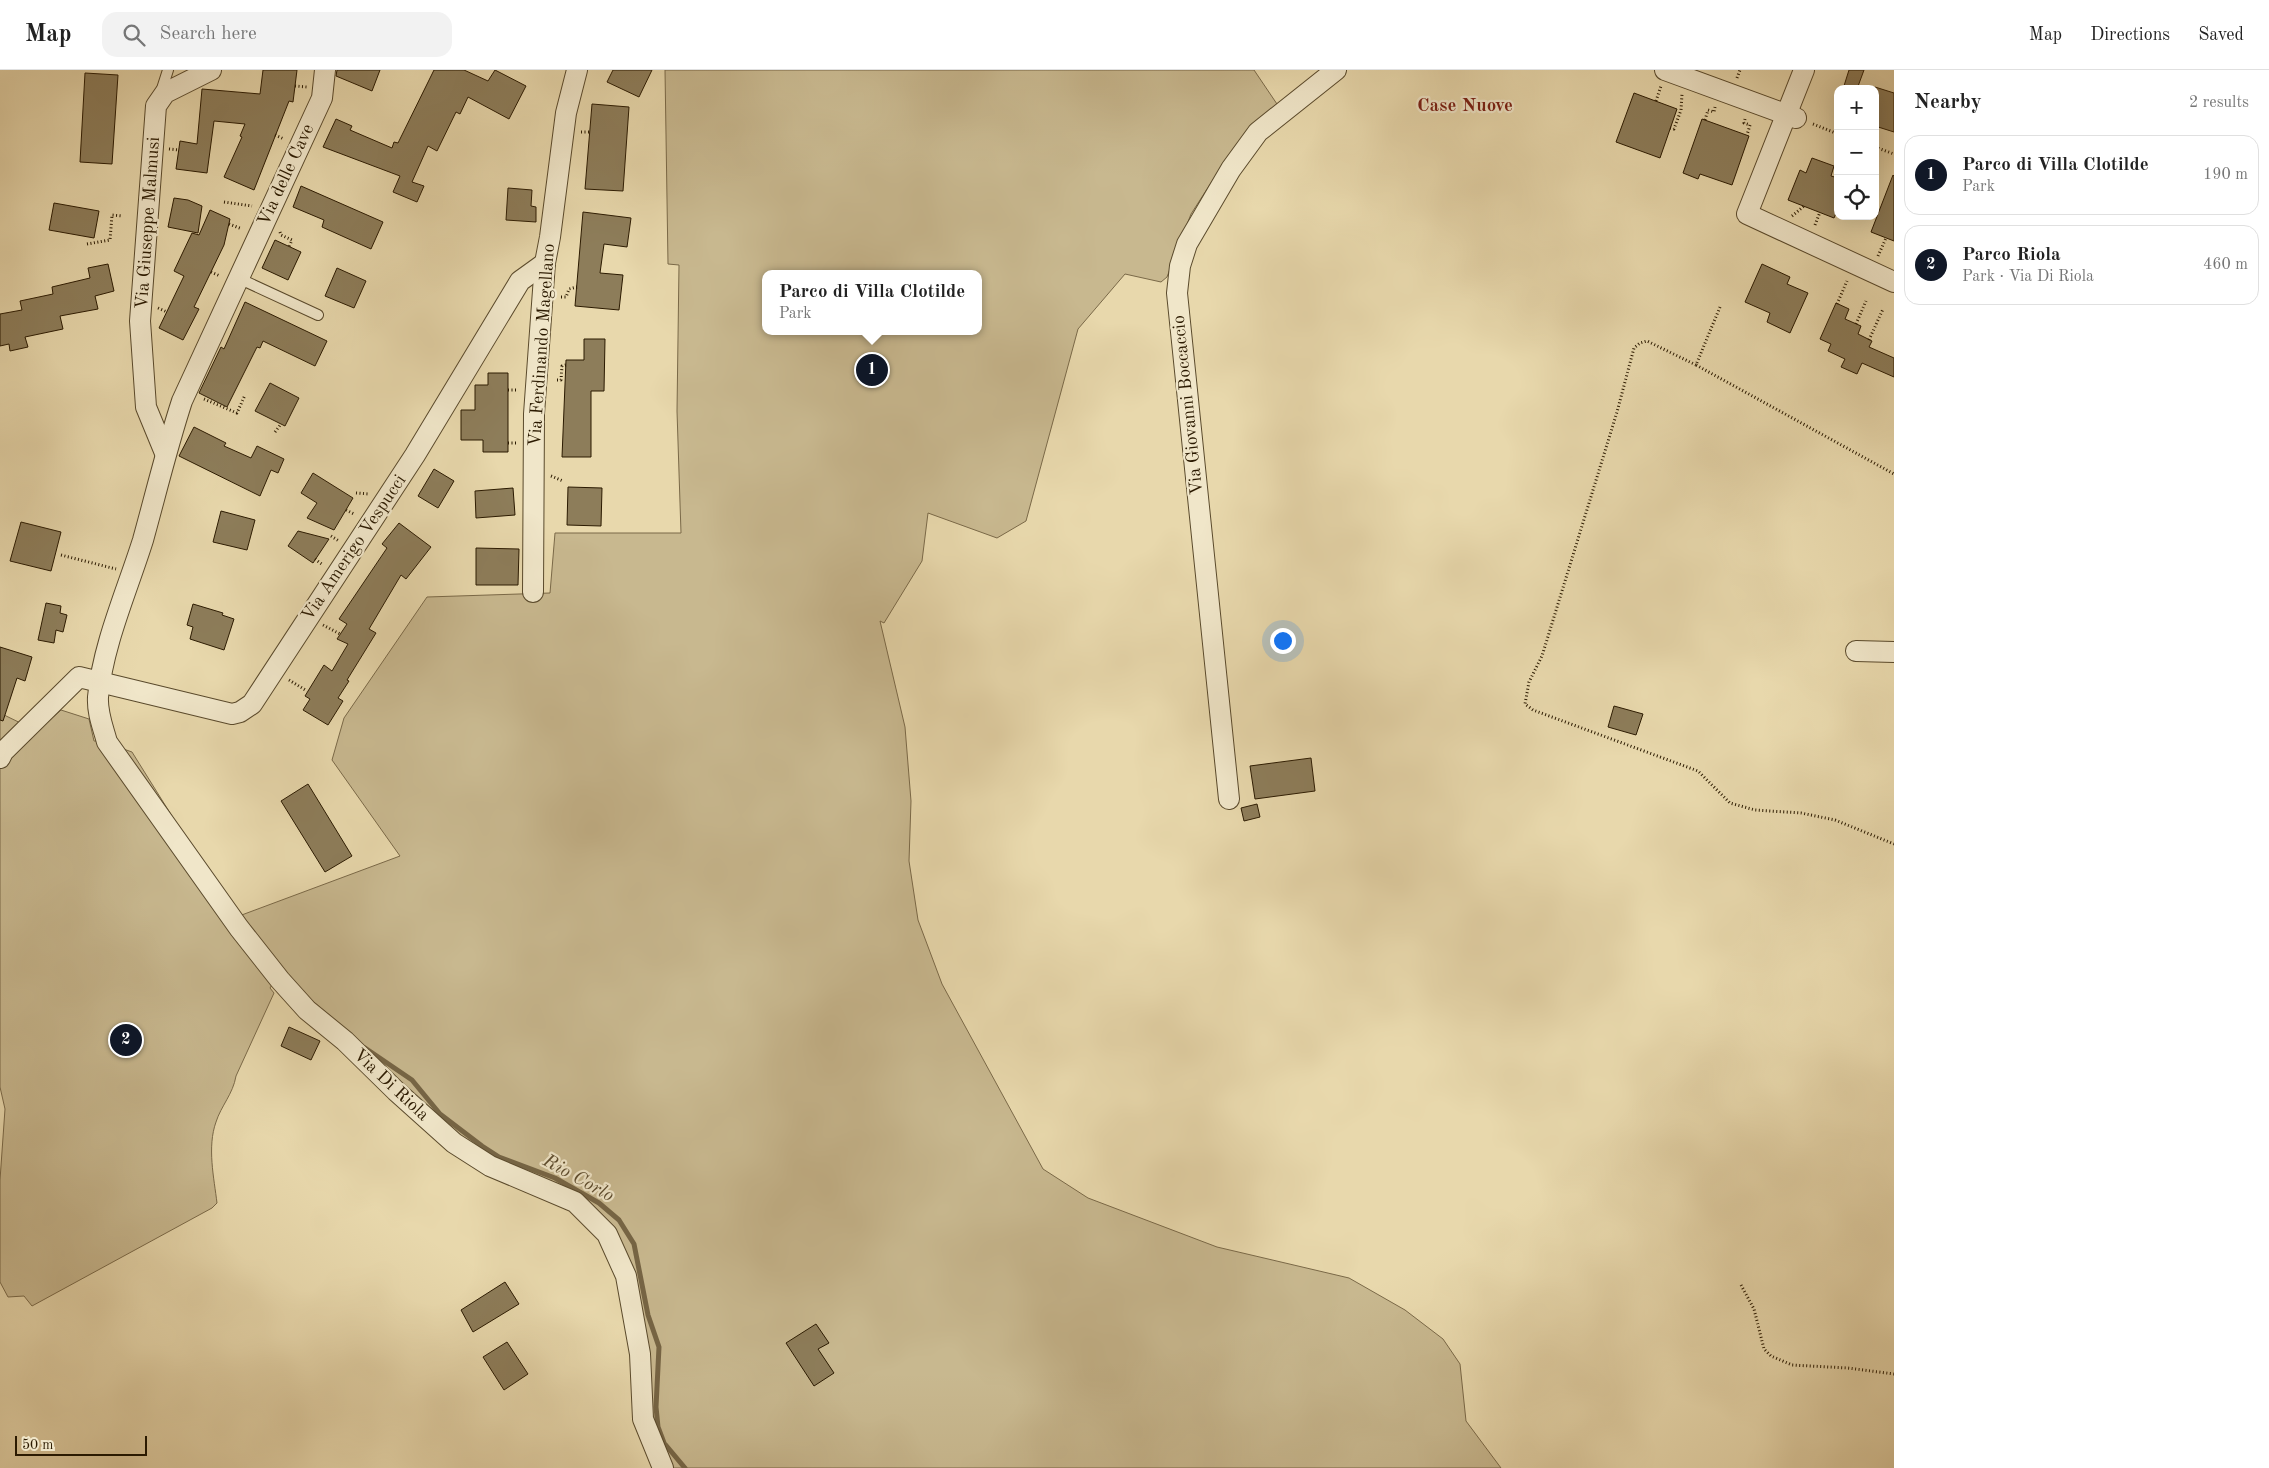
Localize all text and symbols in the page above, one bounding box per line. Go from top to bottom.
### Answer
search box [102,12,452,57]
icon: search [120,21,148,49]
text: Map [25,23,72,47]
text: Search here [160,25,257,44]
text: Map [2029,26,2062,44]
text: Directions [2090,26,2170,44]
text: Saved [2198,26,2244,44]
map controls [1834,85,1879,220]
button: + [1834,85,1879,130]
text: Nearby [1914,92,1982,113]
text: 2 results [2189,95,2249,111]
district label: Case Nuove [1417,97,1513,116]
street label: Via delle Cave [255,121,317,229]
button: − [1834,130,1879,175]
street label: Via Giuseppe Malmusi [133,136,163,310]
text: Parco di Villa Clotilde [1962,156,2149,175]
text: 1 [1926,167,1936,183]
text: 190 m [2203,167,2248,183]
button: locate [1834,175,1879,220]
text: Park [1962,179,1995,195]
street label: Via Ferdinando Magellano [526,243,558,447]
text: Parco Riola [1962,246,2061,265]
text: 2 [1926,257,1936,273]
text: 460 m [2203,257,2248,273]
text: Park · Via Di Riola [1962,269,2094,285]
popup [762,270,982,335]
text: Parco di Villa Clotilde [779,283,965,302]
text: Park [779,306,812,322]
street label: Via Giovanni Boccaccio [1170,314,1206,496]
pin: 1 [856,351,888,389]
street label: Via Amerigo Vespucci [298,472,410,624]
your location [1270,628,1296,654]
pin: 2 [110,1021,142,1059]
street label: Via Di Riola [350,1046,432,1124]
water label: Rio Corlo [538,1151,617,1206]
scale bar [15,1433,148,1456]
text: 50 m [22,1438,53,1452]

